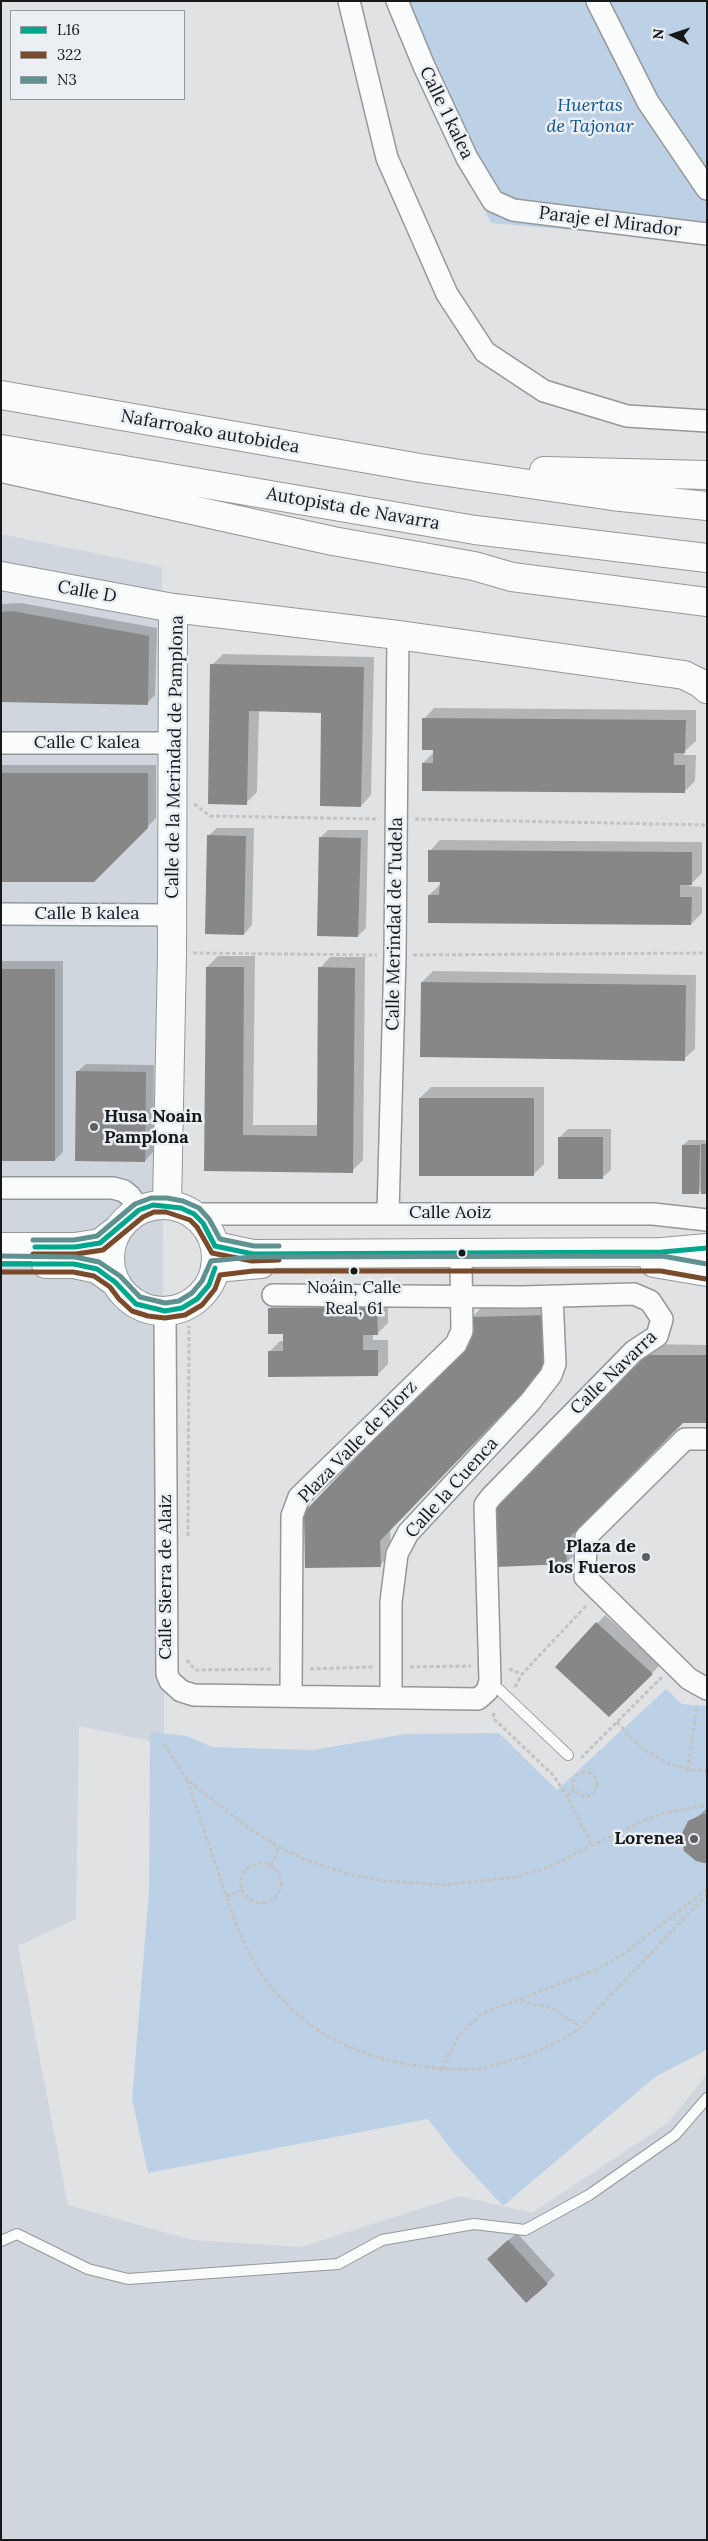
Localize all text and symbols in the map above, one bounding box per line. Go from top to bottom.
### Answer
legend [10,10,185,100]
north arrow [648,10,698,60]
text: L16 [57,20,80,39]
text: N [649,28,667,40]
text: 322 [57,45,81,64]
street label: Calle 1 kalea [414,63,478,163]
text: N3 [57,70,77,89]
park label: Huertas de Tajonar [546,95,634,138]
street label: Paraje el Mirador [538,203,682,241]
street label: Nafarroako autobidea [119,406,301,458]
street label: Autopista de Navarra [265,483,441,535]
street label: Calle D [56,576,118,608]
street label: Calle de la Merindad de Pamplona [162,615,188,899]
street label: Calle C kalea [34,732,140,754]
street label: Calle Merindad de Tudela [382,817,408,1031]
street label: Calle B kalea [35,903,139,925]
place label: Husa Noain Pamplona [104,1106,203,1148]
marker: Husa Noain Pamplona [88,1121,100,1133]
street label: Calle Aoiz [409,1202,491,1224]
unlabelled marker [457,1248,467,1258]
marker: Noáin, Calle Real, 61 [349,1266,359,1276]
place label: Noáin, Calle Real, 61 [307,1278,401,1318]
street label: Calle Navarra [566,1326,662,1420]
street label: Plaza Valle de Elorz [294,1376,422,1508]
street label: Calle la Cuenca [401,1433,503,1543]
street label: Calle Sierra de Alaiz [155,1494,177,1660]
place label: Plaza de los Fueros [548,1536,636,1578]
marker: Plaza de los Fueros [640,1551,652,1563]
place label: Lorenea [614,1828,684,1850]
marker: Lorenea [688,1833,700,1845]

